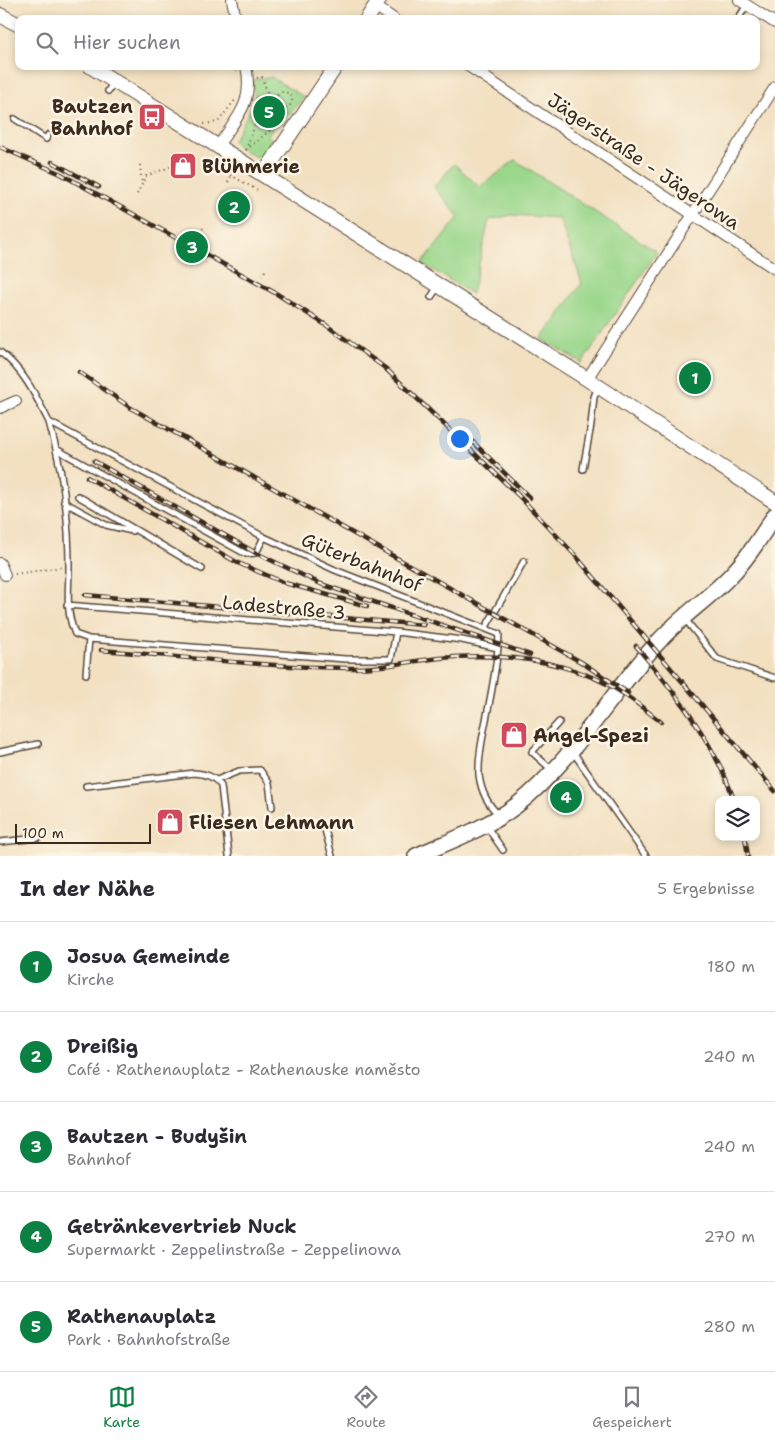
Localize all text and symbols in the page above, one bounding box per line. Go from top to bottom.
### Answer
search box [15,15,760,70]
icon: search [33,29,61,57]
text: Hier suchen [73,30,181,55]
street label: Jägerstraße - Jägerowa [543,88,745,235]
pin: 5 [253,93,285,131]
place label: Bautzen Bahnhof [51,94,133,141]
bus stop icon: Bautzen Bahnhof [137,102,167,132]
shop icon: Blühmerie [168,151,198,181]
place label: Blühmerie [202,154,300,179]
pin: 2 [218,188,250,226]
pin: 3 [176,228,208,266]
pin: 1 [679,359,711,397]
your location [447,426,473,452]
street label: Güterbahnhof [298,527,427,598]
street label: Ladestraße 3 [221,590,347,625]
shop icon: Angel-Spezi [499,720,529,750]
place label: Angel-Spezi [533,723,649,748]
pin: 4 [550,778,582,816]
map controls [715,796,760,841]
button: layers [715,796,760,841]
shop icon: Fliesen Lehmann [155,807,185,837]
place label: Fliesen Lehmann [189,810,354,835]
scale bar [15,821,151,844]
text: 100 m [22,824,64,842]
text: In der Nähe [20,875,155,903]
text: 5 Ergebnisse [657,878,755,899]
text: Josua Gemeinde [67,944,230,969]
text: 1 [32,956,40,977]
text: 180 m [707,956,755,977]
text: Kirche [67,969,115,990]
text: Dreißig [67,1034,138,1059]
text: 2 [30,1046,42,1067]
text: 240 m [703,1046,755,1067]
text: Café · Rathenauplatz - Rathenauske naměsto [67,1059,421,1080]
text: Bautzen - Budyšin [67,1124,247,1149]
text: 3 [30,1136,42,1157]
text: 240 m [703,1136,755,1157]
text: Bahnhof [67,1149,131,1170]
text: Getränkevertrieb Nuck [67,1214,297,1239]
text: 4 [30,1226,42,1247]
text: 270 m [704,1226,755,1247]
text: Supermarkt · Zeppelinstraße - Zeppelinowa [67,1239,401,1260]
text: Rathenauplatz [67,1304,216,1329]
text: 5 [31,1316,41,1337]
text: 280 m [703,1316,755,1337]
text: Park · Bahnhofstraße [67,1329,231,1350]
tab: Karte [103,1383,140,1431]
tab: Route [346,1383,386,1431]
tab: Gespeichert [592,1383,672,1431]

